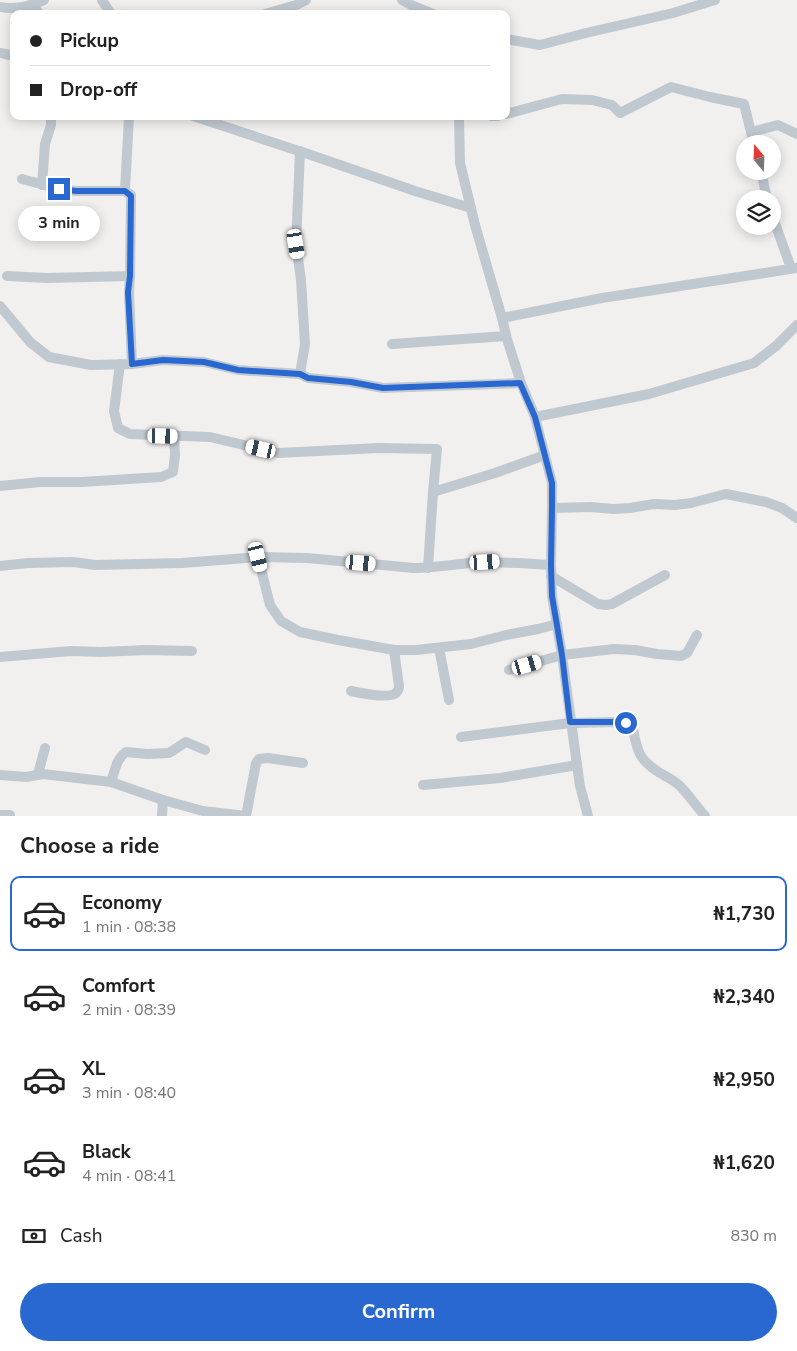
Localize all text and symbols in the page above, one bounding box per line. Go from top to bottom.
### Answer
text: Pickup [60,28,119,54]
text: Drop-off [60,77,137,103]
north arrow [736,135,781,180]
map controls [736,135,781,235]
route end [48,178,70,200]
button: layers [736,190,781,235]
callout: 3 min [18,206,100,242]
text: 3 min [38,212,80,234]
car [286,228,305,260]
car [147,428,178,444]
car [244,438,277,460]
car [247,541,268,573]
car [345,554,376,572]
car [469,554,500,570]
car [510,654,543,676]
route start [615,712,637,734]
text: Choose a ride [20,831,159,861]
text: Economy [82,890,162,916]
icon: car [22,891,67,936]
text: ₦1,730 [713,901,775,927]
text: 1 min · 08:38 [82,916,176,938]
text: Comfort [82,973,155,999]
icon: car [22,974,67,1019]
text: ₦2,340 [713,984,775,1010]
text: 2 min · 08:39 [82,999,176,1021]
text: XL [82,1056,105,1082]
icon: car [22,1057,67,1102]
text: ₦2,950 [713,1067,775,1093]
text: 3 min · 08:40 [82,1082,176,1104]
text: Black [82,1139,131,1165]
icon: car [22,1140,67,1185]
text: ₦1,620 [713,1150,775,1176]
text: 4 min · 08:41 [82,1165,176,1187]
icon: cash [20,1222,48,1250]
text: Cash [60,1223,102,1249]
text: 830 m [730,1225,777,1247]
button: Confirm [20,1283,777,1341]

